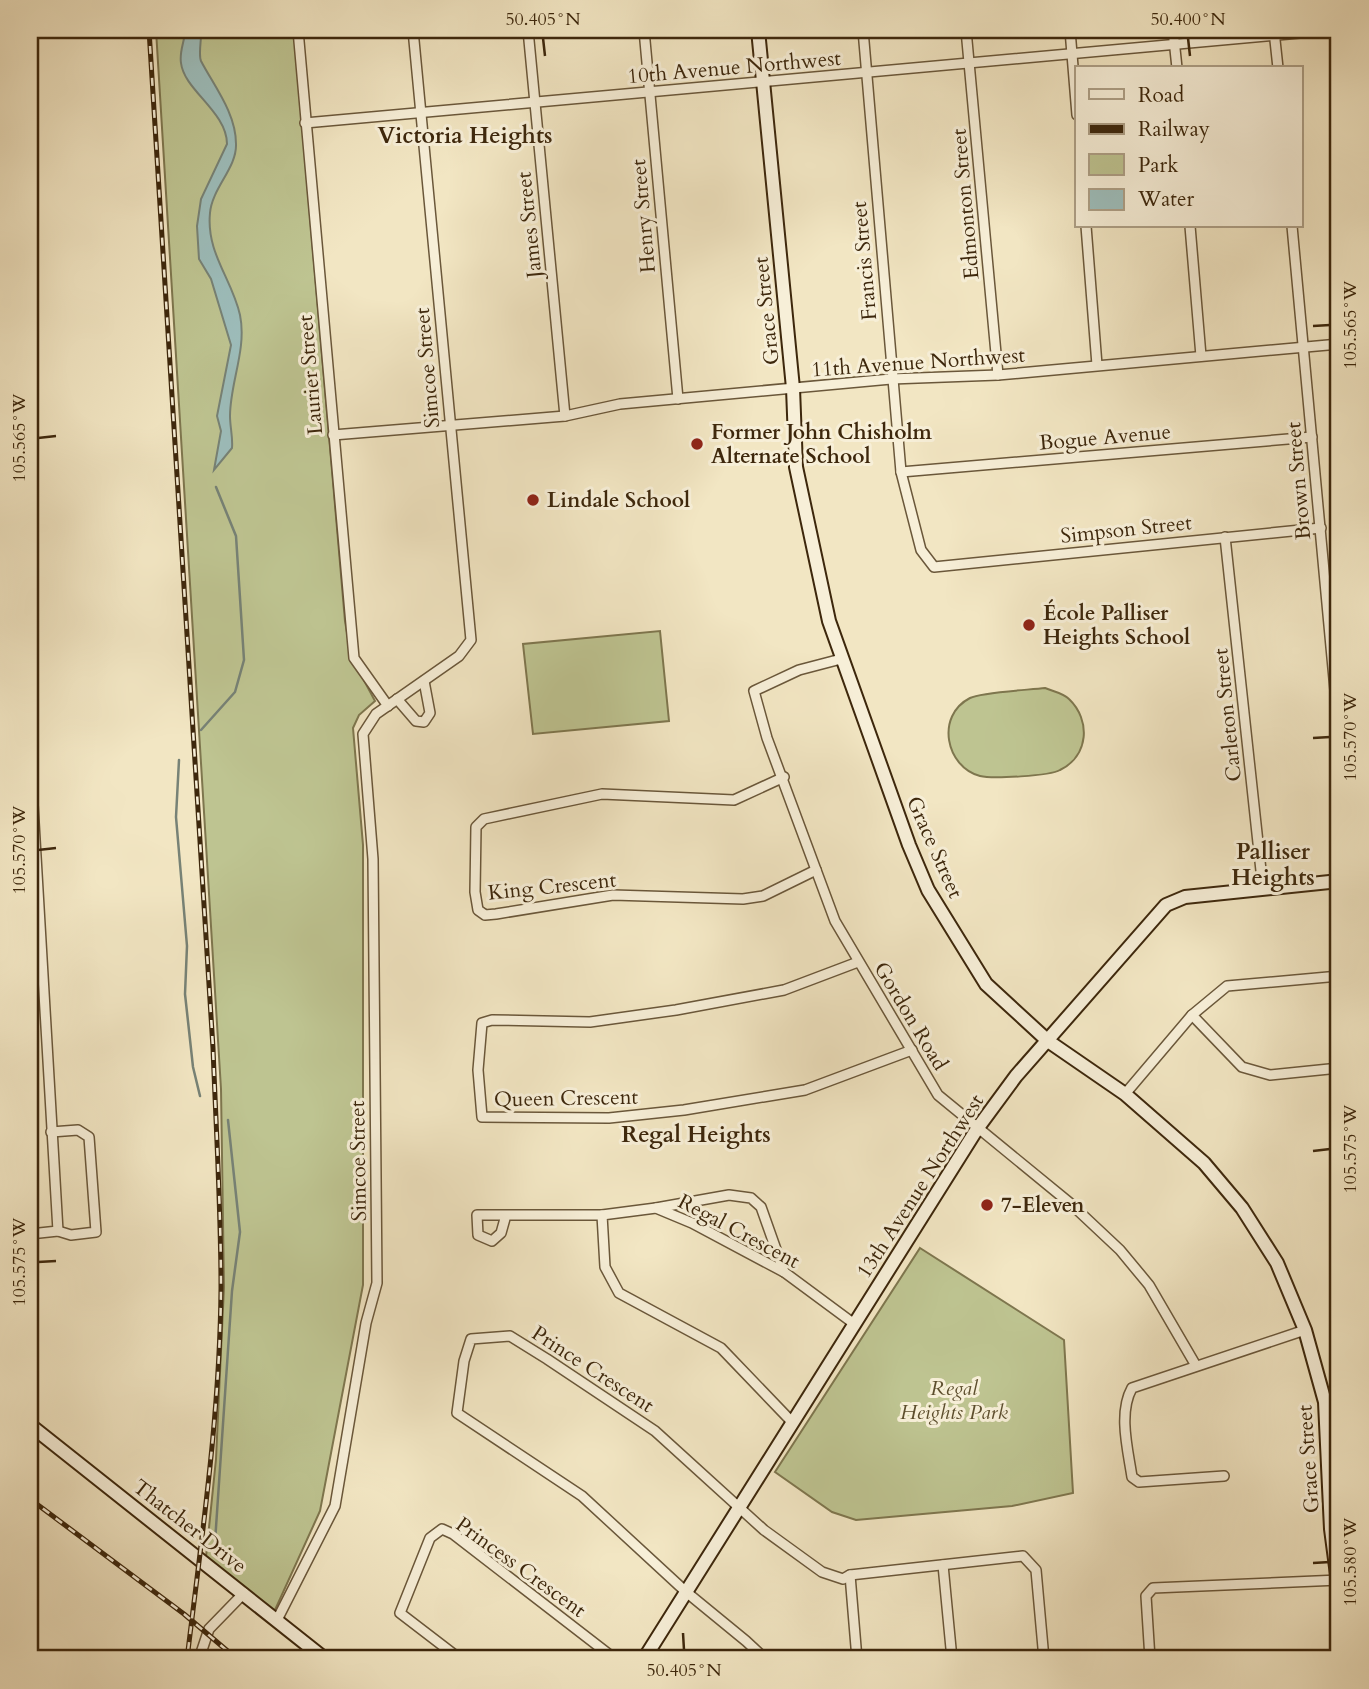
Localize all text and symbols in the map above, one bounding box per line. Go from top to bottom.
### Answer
text: 50.405°N [505,7,581,32]
text: 50.400°N [1150,7,1226,32]
street label: 10th Avenue Northwest [626,44,842,91]
legend [1075,66,1302,228]
text: Road [1138,81,1184,110]
text: Railway [1138,115,1210,144]
district label: Victoria Heights [377,120,553,151]
street label: Edmonton Street [944,127,987,281]
text: Park [1138,151,1179,180]
street label: Henry Street [624,158,663,274]
street label: James Street [509,170,550,282]
text: Water [1137,185,1194,214]
street label: Francis Street [845,200,884,322]
street label: Grace Street [746,255,787,366]
text: 105.565°W [1338,280,1363,370]
street label: Simcoe Street [408,306,447,429]
street label: Laurier Street [291,313,330,436]
street label: 11th Avenue Northwest [810,341,1026,384]
text: 105.565°W [7,393,32,483]
street label: Bogue Avenue [1038,417,1172,458]
place label: Former John Chisholm Alternate School [711,418,933,471]
street label: Brown Street [1279,420,1318,541]
marker: Former John Chisholm Alternate School [689,436,705,452]
place label: Lindale School [547,486,690,515]
marker: Lindale School [525,492,541,508]
street label: Simpson Street [1059,508,1193,551]
place label: École Palliser Heights School [1043,599,1190,652]
marker: École Palliser Heights School [1021,617,1037,633]
street label: Carleton Street [1206,647,1249,783]
text: 105.570°W [1338,692,1363,782]
street label: Grace Street [899,792,970,903]
text: 105.570°W [7,805,32,895]
district label: Palliser Heights [1231,836,1315,893]
street label: King Crescent [486,865,618,908]
street label: Gordon Road [867,957,954,1076]
street label: Queen Crescent [494,1083,639,1114]
street label: 13th Avenue Northwest [850,1088,991,1284]
street label: Simcoe Street [343,1100,374,1222]
text: 105.575°W [1338,1104,1363,1194]
district label: Regal Heights [621,1119,771,1150]
street label: Regal Crescent [673,1187,805,1276]
place label: 7-Eleven [1001,1191,1085,1220]
marker: 7-Eleven [979,1197,995,1213]
text: 105.575°W [7,1217,32,1307]
street label: Prince Crescent [526,1319,660,1420]
park label: Regal Heights Park [900,1374,1009,1427]
street label: Grace Street [1290,1403,1327,1514]
street label: Thatcher Drive [127,1473,253,1580]
street label: Princess Crescent [450,1510,592,1625]
text: 105.580°W [1338,1517,1363,1607]
text: 50.405°N [646,1658,722,1683]

